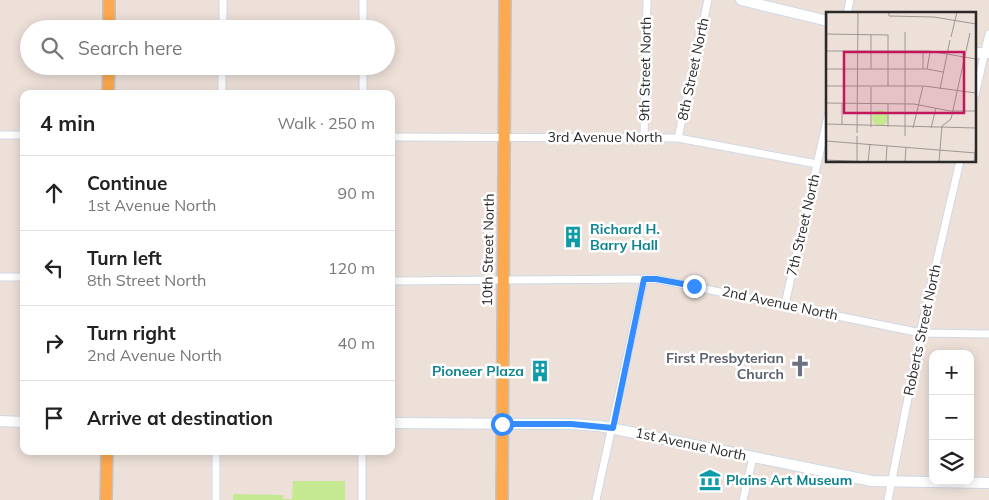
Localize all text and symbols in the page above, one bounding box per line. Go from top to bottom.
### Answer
inset map [826,12,976,162]
street label: 8th Street North [673,16,713,122]
street label: 9th Street North [635,17,655,121]
search box [20,20,395,75]
icon: search [38,34,66,62]
text: Search here [78,36,182,60]
text: 4 min [40,110,95,136]
text: Walk · 250 m [277,113,375,133]
street label: 3rd Avenue North [548,128,662,146]
text: Continue [87,171,167,195]
street label: 7th Street North [782,172,824,278]
icon: ahead [40,179,68,207]
text: 90 m [338,183,375,203]
street label: 10th Street North [478,193,498,307]
text: 1st Avenue North [87,195,216,215]
place label: Richard H. Barry Hall [590,220,660,254]
building icon: Richard H. Barry Hall [560,224,586,250]
text: Turn left [87,246,162,270]
icon: left [40,254,68,282]
text: 120 m [328,258,375,278]
street label: Roberts Street North [899,263,945,397]
text: 8th Street North [87,270,206,290]
route end [683,275,706,298]
street label: 2nd Avenue North [720,282,840,324]
text: Turn right [87,321,176,345]
icon: right [40,329,68,357]
text: 40 m [338,333,375,353]
text: 2nd Avenue North [87,345,222,365]
place label: First Presbyterian Church [666,349,784,383]
map controls [929,350,974,485]
button: + [929,350,974,395]
church icon: First Presbyterian Church [787,353,813,379]
building icon: Pioneer Plaza [527,358,553,384]
place label: Pioneer Plaza [432,362,524,380]
button: − [929,395,974,440]
icon: arrive [40,404,68,432]
text: Arrive at destination [87,406,273,430]
route start [491,413,514,436]
street label: 1st Avenue North [634,423,748,465]
button: layers [929,440,974,485]
museum icon: Plains Art Museum [697,467,723,493]
place label: Plains Art Museum [726,471,852,489]

